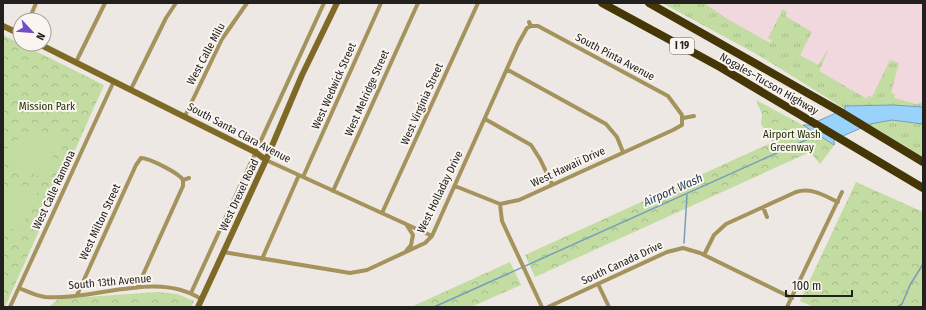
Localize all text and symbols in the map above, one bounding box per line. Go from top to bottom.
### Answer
north arrow [12,12,52,52]
street label: West Calle Milu [184,21,228,87]
text: N [33,30,48,42]
street label: South Pinta Avenue [573,31,657,83]
road number: I 19 [670,38,694,54]
street label: West Wedwick Street [309,40,359,131]
street label: West Melridge Street [342,47,392,138]
street label: Nogales–Tucson Highway [717,50,821,118]
street label: West Virginia Street [398,61,446,147]
park label: Mission Park [19,100,76,113]
street label: South Santa Clara Avenue [185,100,293,166]
park label: Airport Wash Greenway [763,128,821,154]
street label: West Hawaii Drive [529,144,607,190]
street label: West Calle Ramona [30,148,78,232]
street label: West Holladay Drive [414,149,466,235]
street label: West Drexel Road [217,157,261,233]
water label: Airport Wash [640,171,705,210]
street label: West Milton Street [77,181,124,262]
street label: South Canada Drive [579,238,665,288]
street label: South 13th Avenue [68,272,152,292]
scale bar [786,272,852,298]
text: 100 m [792,279,821,293]

